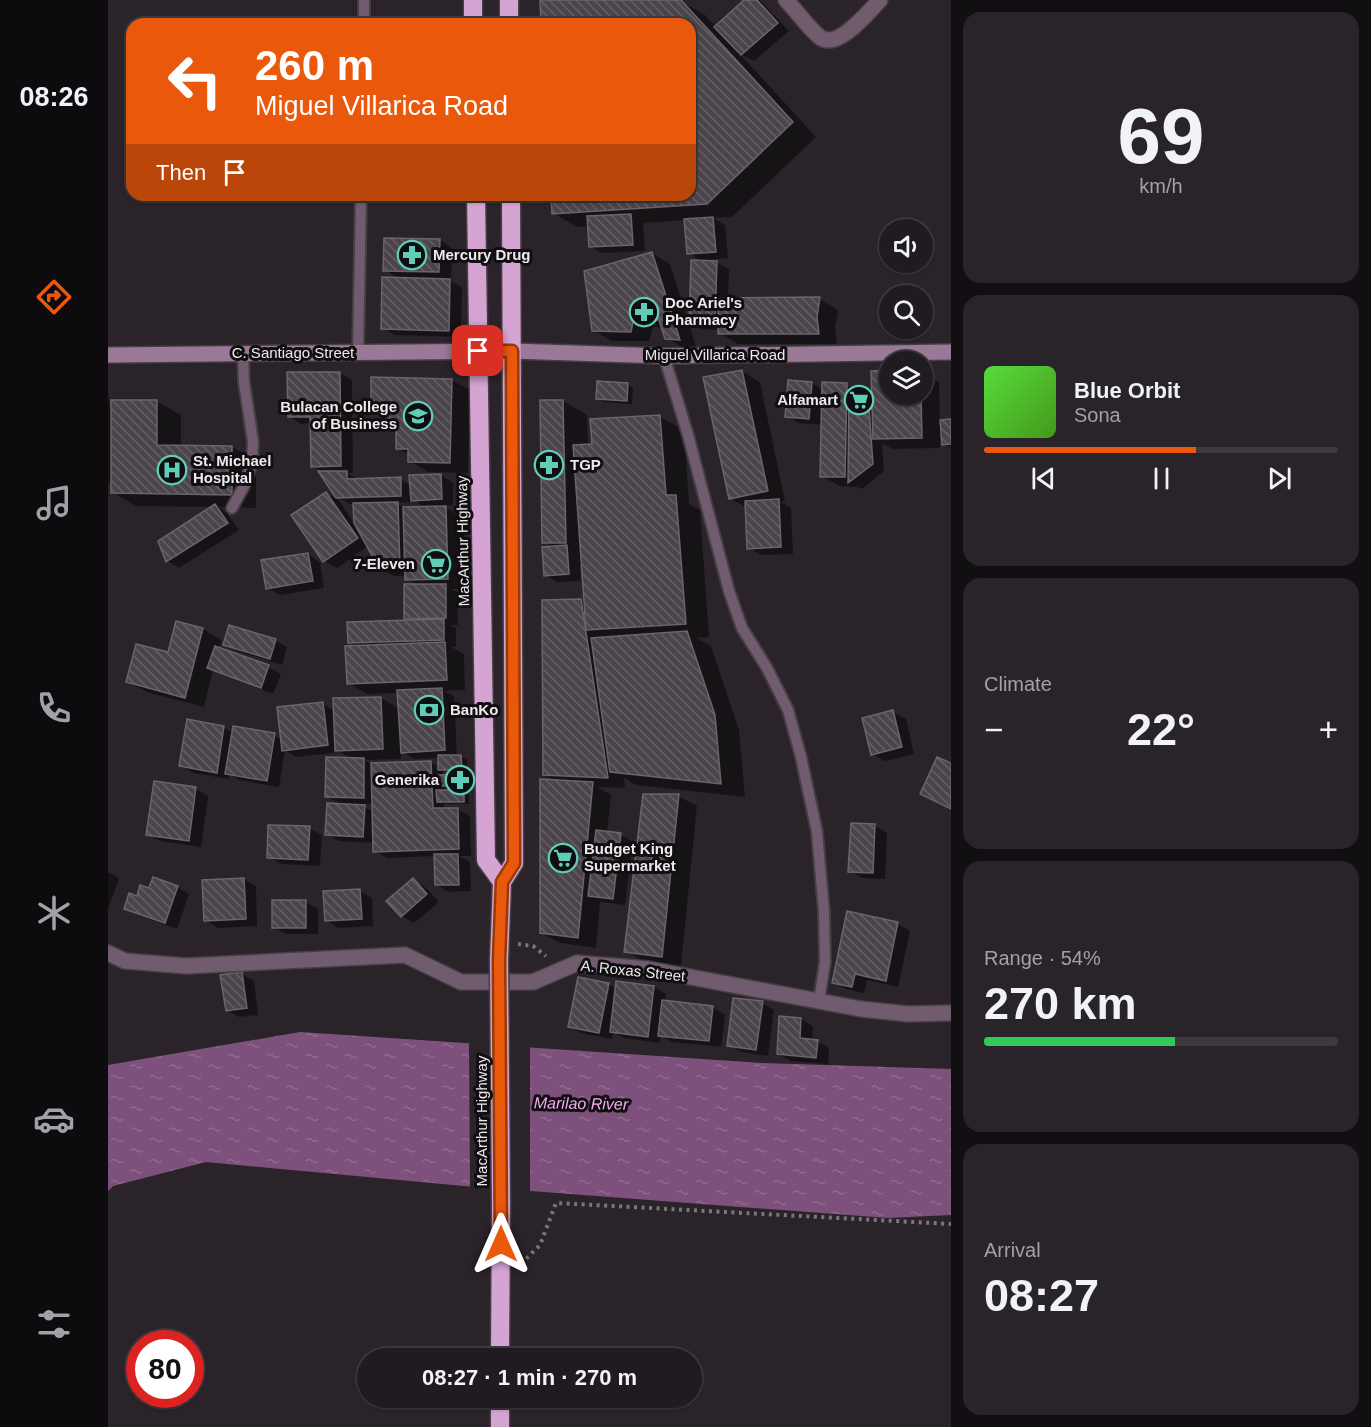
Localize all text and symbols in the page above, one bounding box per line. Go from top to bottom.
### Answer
icon: left [156,42,234,120]
text: 260 m [255,42,374,89]
text: 08:26 [19,82,89,112]
text: Miguel Villarica Road [255,91,508,121]
text: 69 [1118,92,1204,180]
icon: arrive [218,156,251,189]
text: Then [156,160,206,185]
text: km/h [1139,175,1183,197]
map controls [879,219,933,405]
button: sound [879,219,933,273]
pharmacy icon: Mercury Drug [396,239,428,271]
place label: Mercury Drug [433,246,531,263]
icon: directions [33,276,75,318]
button: search [879,285,933,339]
place label: Doc Ariel's Pharmacy [665,294,742,328]
pharmacy icon: Doc Ariel's Pharmacy [628,296,660,328]
pin [452,325,503,376]
icon: arrive [461,334,494,367]
street label: C. Santiago Street [232,344,355,361]
street label: Miguel Villarica Road [645,346,785,363]
button: layers [879,351,933,405]
text: Blue Orbit [1074,378,1180,403]
supermarket icon: Alfamart [843,384,875,416]
place label: Alfamart [777,391,838,408]
place label: Bulacan College of Business [280,398,397,432]
school or university icon: Bulacan College of Business [402,400,434,432]
text: Sona [1074,404,1121,426]
pharmacy icon: TGP [533,449,565,481]
place label: St. Michael Hospital [193,452,271,486]
hospital icon: St. Michael Hospital [156,454,188,486]
place label: TGP [570,456,601,473]
icon: previous [1027,462,1060,495]
icon: pause [1145,462,1178,495]
icon: next [1263,462,1296,495]
street label: MacArthur Highway [453,475,472,607]
icon: music [33,482,75,524]
supermarket icon: 7-Eleven [420,548,452,580]
place label: 7-Eleven [353,555,415,572]
text: Climate [984,673,1052,695]
icon: phone [33,687,75,729]
bank icon: BanKo [413,694,445,726]
place label: BanKo [450,701,498,718]
text: 22° [1127,704,1195,755]
text: − [984,711,1003,748]
text: + [1319,711,1338,748]
pharmacy icon: Generika [444,764,476,796]
place label: Generika [375,771,440,788]
place label: Budget King Supermarket [584,840,676,874]
supermarket icon: Budget King Supermarket [547,842,579,874]
icon: climate [33,892,75,934]
text: Range · 54% [984,947,1101,969]
street label: A. Roxas Street [580,957,687,985]
text: 270 km [984,978,1137,1029]
street label: MacArthur Highway [473,1055,490,1186]
water label: Marilao River [534,1094,629,1113]
icon: car [33,1098,75,1140]
position arrow [469,1212,533,1276]
text: Arrival [984,1239,1041,1261]
text: 08:27 [984,1270,1099,1321]
icon: filters [33,1303,75,1345]
speed limit sign: 80 [126,1330,204,1408]
text: 08:27 · 1 min · 270 m [422,1365,637,1390]

